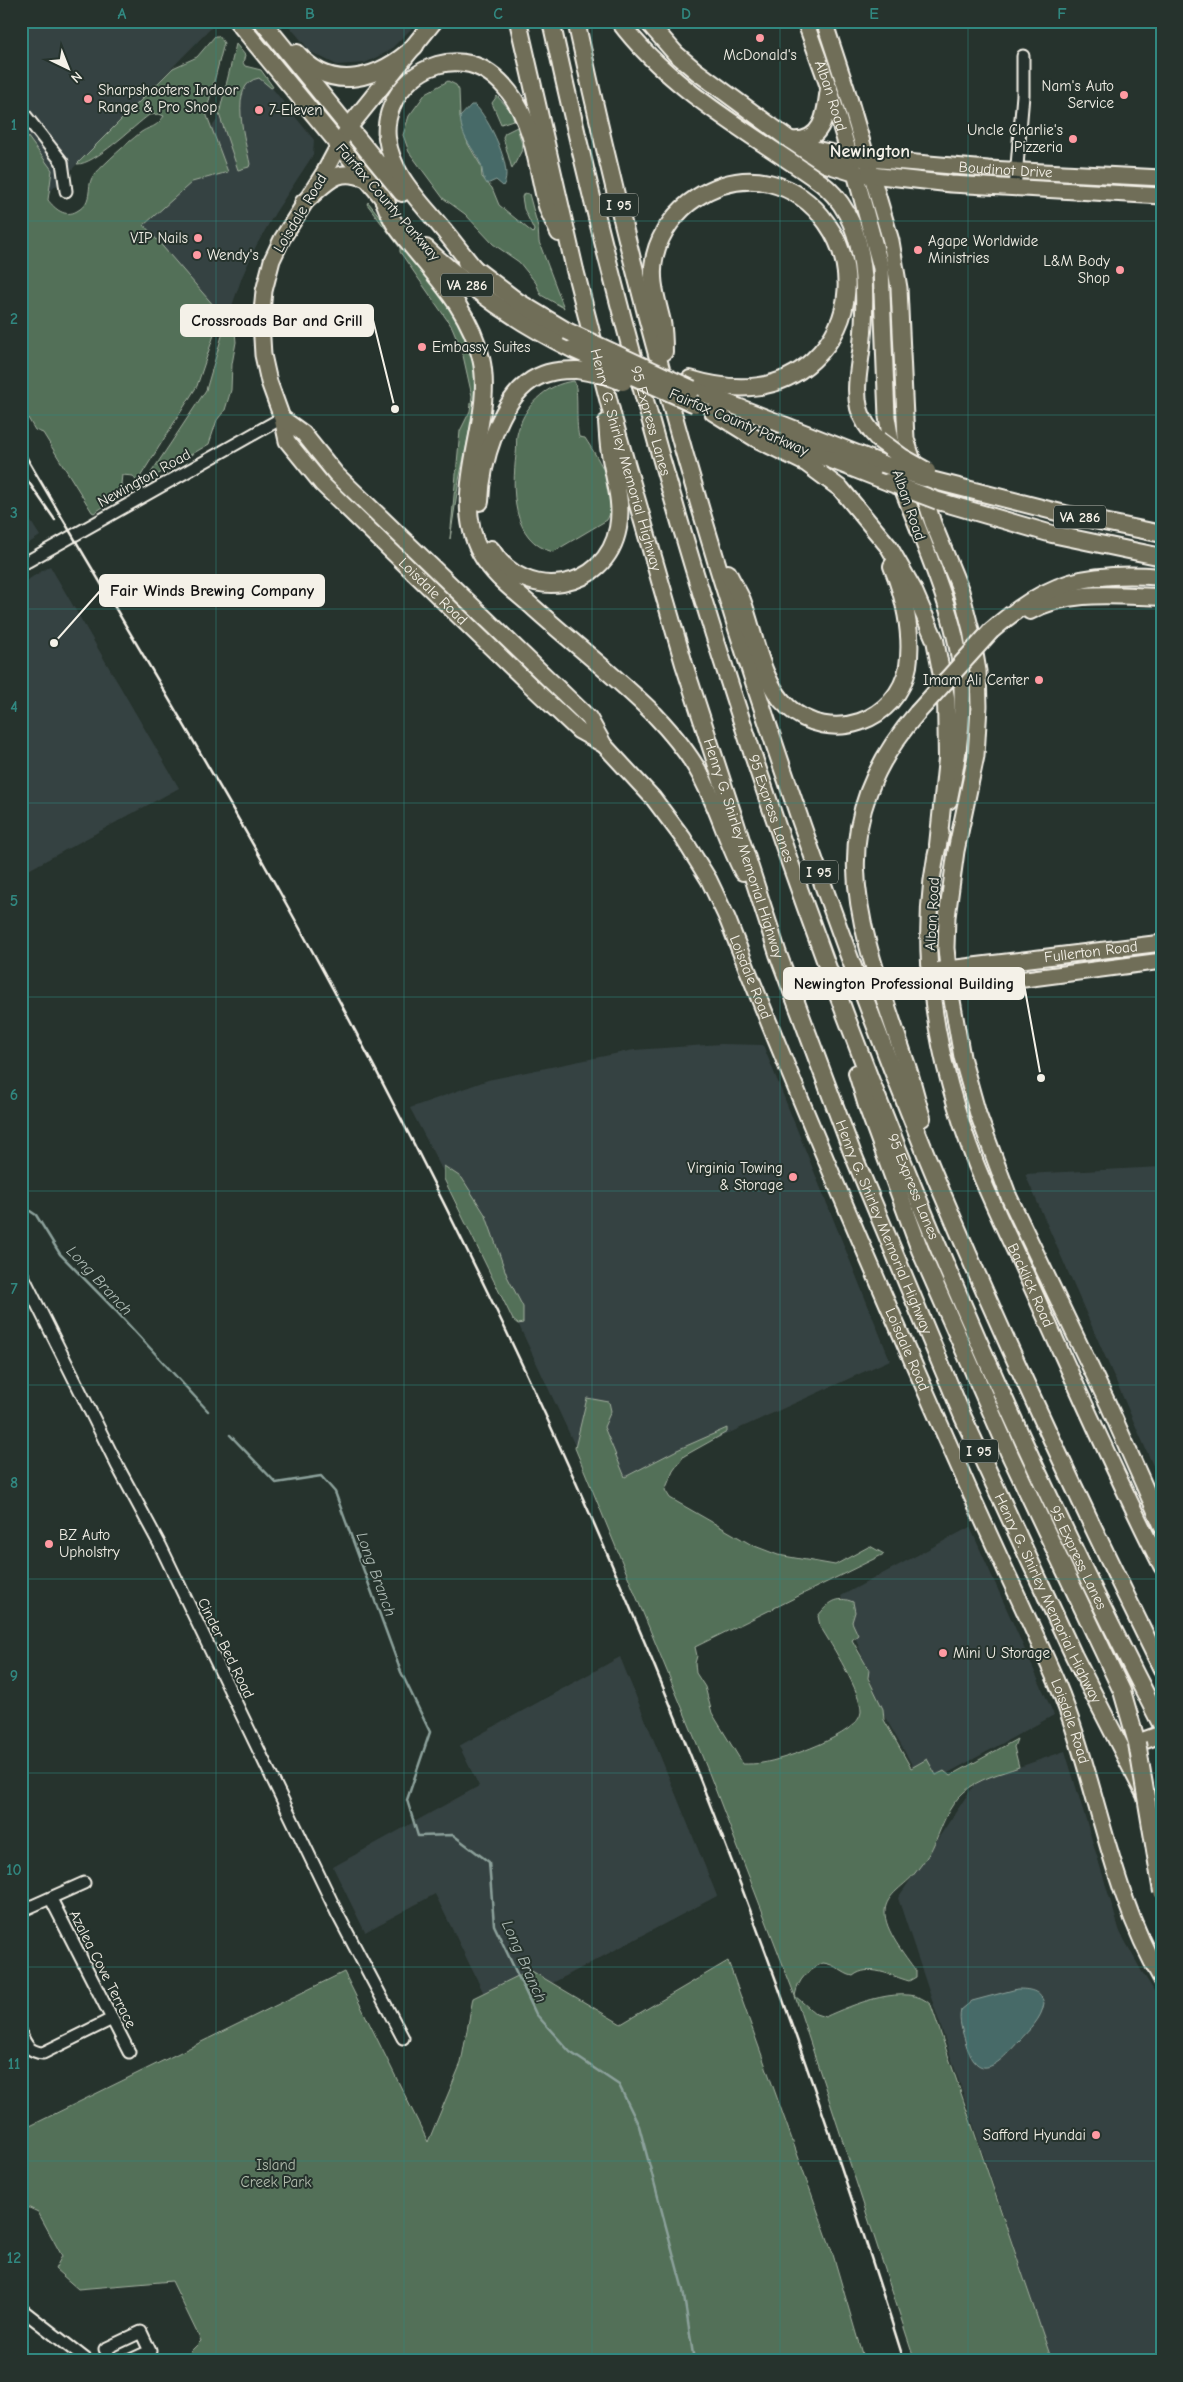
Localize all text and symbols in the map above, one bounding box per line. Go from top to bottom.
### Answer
text: A [118,5,127,23]
text: B [305,5,315,23]
text: C [493,5,503,23]
text: D [681,5,691,23]
text: E [869,5,879,23]
text: F [1057,5,1067,23]
marker: McDonald's [754,32,766,44]
north arrow [42,42,92,92]
place label: McDonald's [723,46,797,64]
street label: Alban Road [811,58,851,133]
text: N [67,68,86,86]
place label: Nam's Auto Service [1042,77,1114,112]
place label: Sharpshooters Indoor Range & Pro Shop [98,81,238,116]
marker: Nam's Auto Service [1118,89,1130,101]
marker: Sharpshooters Indoor Range & Pro Shop [82,93,94,105]
place label: 7-Eleven [269,101,323,119]
marker: 7-Eleven [253,104,265,116]
text: 1 [11,116,17,134]
place label: Uncle Charlie's Pizzeria [967,121,1063,156]
marker: Uncle Charlie's Pizzeria [1067,133,1079,145]
street label: Fairfax County Parkway [332,140,444,265]
district label: Newington [830,141,910,162]
street label: Boudinot Drive [958,158,1053,181]
street label: Loisdale Road [269,170,331,256]
road number: I 95 [600,194,638,216]
place label: VIP Nails [130,229,188,247]
marker: VIP Nails [192,232,204,244]
place label: Agape Worldwide Ministries [928,232,1039,267]
marker: Agape Worldwide Ministries [912,244,924,256]
place label: Wendy's [207,246,259,264]
marker: Wendy's [191,249,203,261]
place label: L&M Body Shop [1043,252,1110,287]
marker: L&M Body Shop [1114,264,1126,276]
road number: VA 286 [441,274,493,296]
callout: Crossroads Bar and Grill [181,305,373,336]
text: 2 [10,310,18,328]
text: Crossroads Bar and Grill [191,312,363,330]
place label: Embassy Suites [432,338,530,356]
marker: Embassy Suites [416,341,428,353]
street label: Henry G. Shirley Memorial Highway [587,347,666,573]
street label: 95 Express Lanes [627,364,675,478]
street label: Fairfax County Parkway [667,384,812,460]
street label: Newington Road [94,445,194,511]
street label: Alban Road [889,467,929,543]
text: 3 [10,504,18,522]
road number: VA 286 [1054,506,1106,528]
street label: Loisdale Road [395,554,471,629]
callout: Fair Winds Brewing Company [100,575,324,606]
text: Fair Winds Brewing Company [110,582,315,600]
place label: Imam Ali Center [923,671,1029,689]
marker: Imam Ali Center [1033,674,1045,686]
text: 4 [10,698,18,716]
street label: Henry G. Shirley Memorial Highway [700,736,788,961]
street label: 95 Express Lanes [745,752,798,865]
road number: I 95 [800,860,838,884]
street label: Alban Road [921,877,943,951]
text: 5 [10,892,18,910]
street label: Loisdale Road [726,933,775,1022]
street label: Fullerton Road [1043,937,1139,966]
callout: Newington Professional Building [784,968,1024,999]
text: Newington Professional Building [794,975,1014,993]
text: 6 [10,1086,18,1104]
street label: Henry G. Shirley Memorial Highway [832,1117,936,1337]
street label: 95 Express Lanes [884,1131,943,1242]
place label: Virginia Towing & Storage [687,1159,783,1194]
marker: Virginia Towing & Storage [787,1171,799,1183]
street label: Backlick Road [1004,1240,1057,1330]
water label: Long Branch [63,1242,136,1319]
text: 7 [10,1280,18,1298]
street label: Loisdale Road [881,1305,933,1394]
road number: I 95 [960,1440,998,1462]
text: 8 [10,1474,18,1492]
street label: Henry G. Shirley Memorial Highway [991,1490,1106,1706]
street label: 95 Express Lanes [1046,1503,1111,1612]
place label: BZ Auto Upholstry [59,1526,120,1561]
water label: Long Branch [353,1530,400,1619]
marker: BZ Auto Upholstry [43,1538,55,1550]
street label: Cinder Bed Road [194,1595,258,1701]
place label: Mini U Storage [953,1644,1050,1662]
marker: Mini U Storage [937,1647,949,1659]
text: 9 [10,1667,18,1685]
street label: Loisdale Road [1047,1676,1093,1766]
text: 10 [6,1861,22,1879]
street label: Azalea Cove Terrace [65,1907,141,2031]
water label: Long Branch [498,1917,550,2005]
text: 11 [8,2055,20,2073]
place label: Safford Hyundai [983,2126,1086,2144]
marker: Safford Hyundai [1090,2129,1102,2141]
park label: Island Creek Park [241,2156,312,2191]
text: 12 [7,2249,21,2267]

